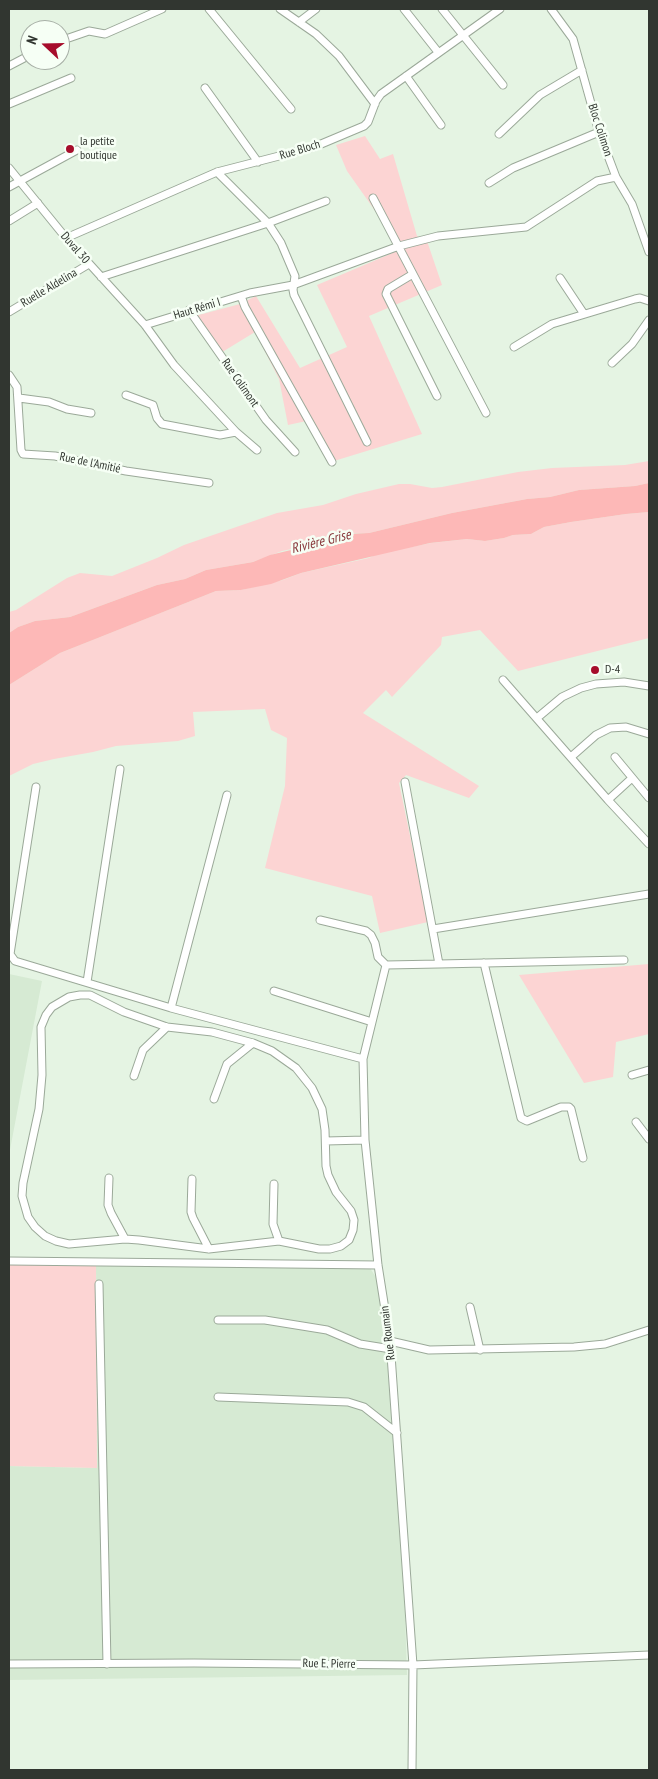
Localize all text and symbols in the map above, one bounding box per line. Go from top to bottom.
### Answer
north arrow [20,20,70,70]
text: N [22,33,42,47]
street label: Bloc Colimon [585,102,615,158]
place label: la petite boutique [80,135,117,163]
street label: Rue Bloch [278,137,322,163]
marker: la petite boutique [64,143,76,155]
street label: Duval 30 [57,229,93,267]
street label: Ruelle Aldelina [18,266,80,310]
street label: Haut Rémi I [172,295,222,323]
street label: Rue Colimont [218,356,262,410]
street label: Rue de l'Amitié [58,450,122,476]
water label: Rivière Grise [289,526,353,558]
place label: D-4 [605,663,620,677]
marker: D-4 [589,664,601,676]
street label: Rue Roumain [378,1305,398,1361]
street label: Rue E. Pierre [302,1656,356,1672]

